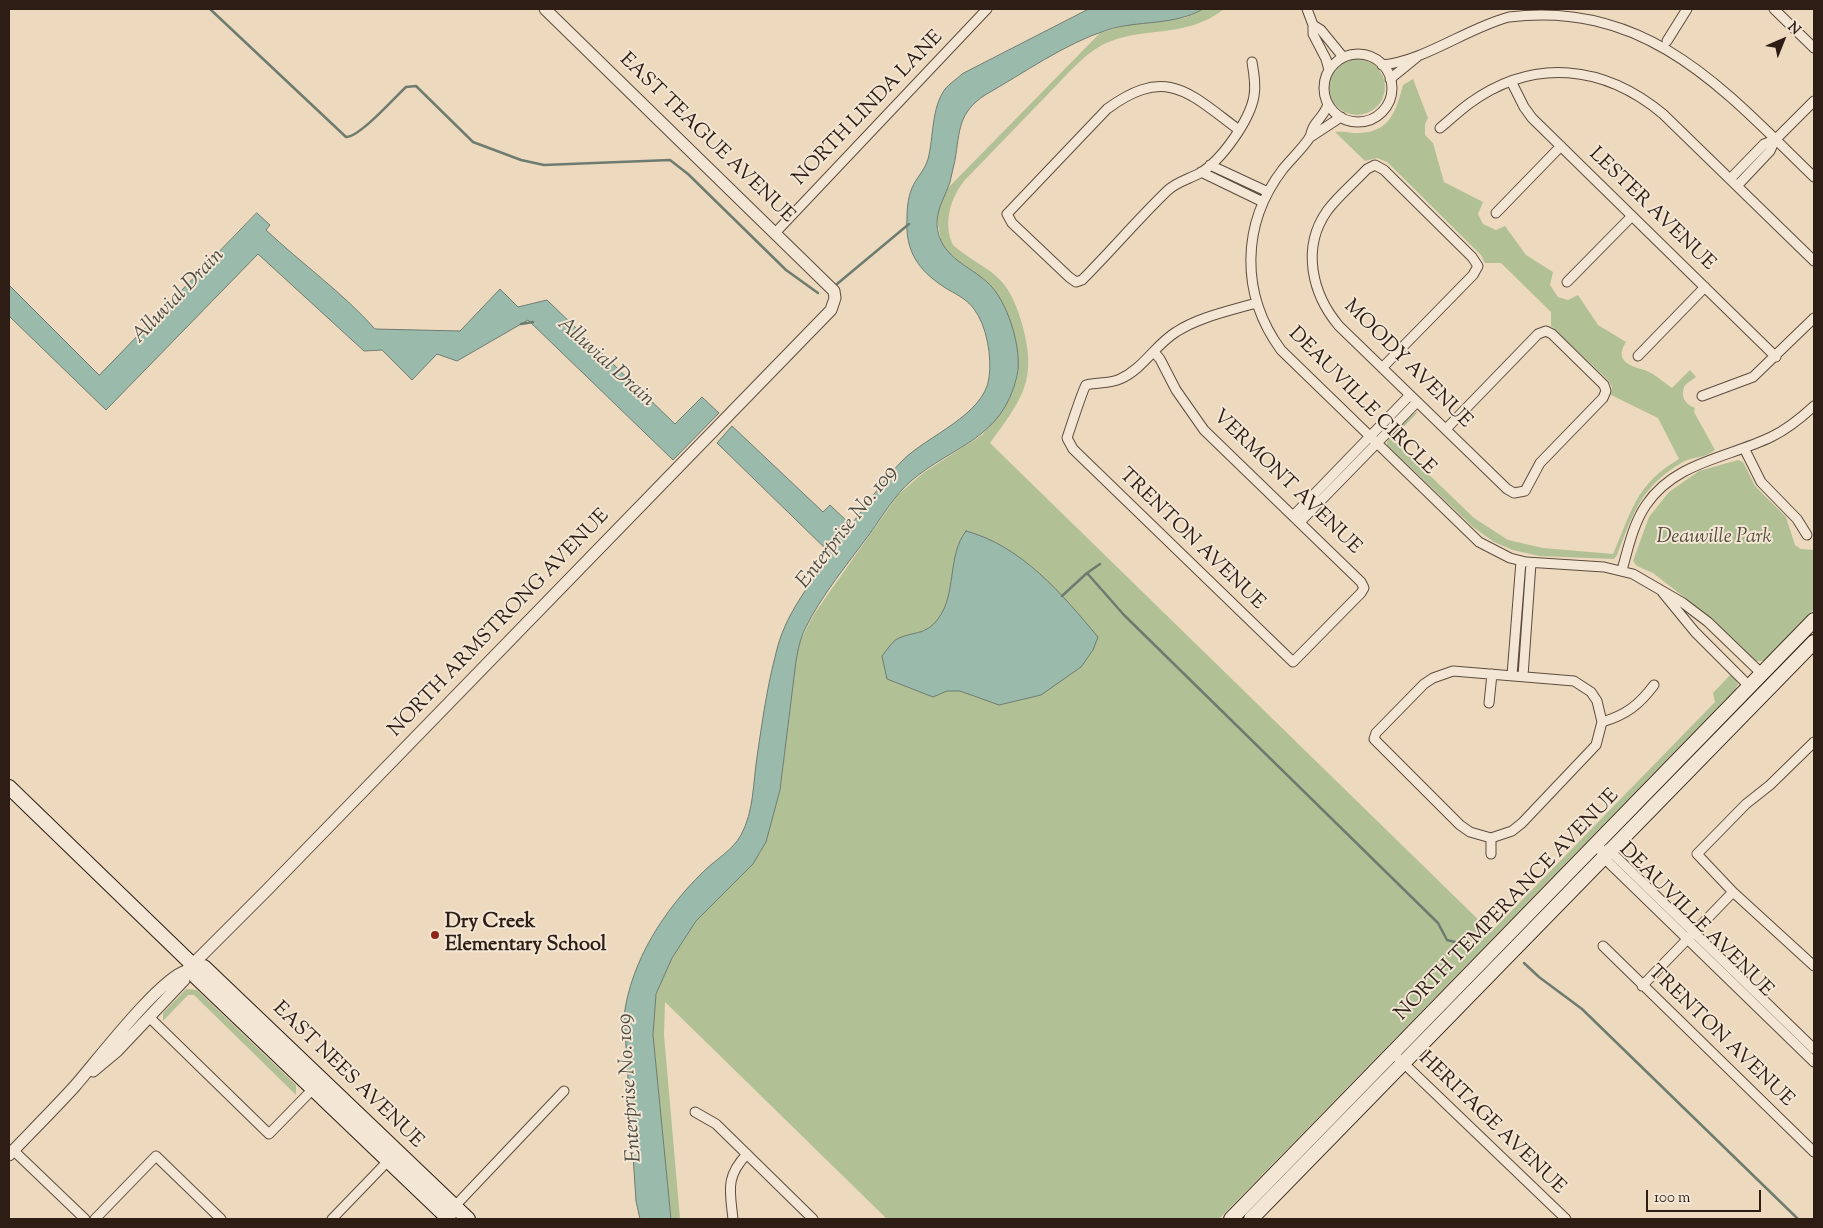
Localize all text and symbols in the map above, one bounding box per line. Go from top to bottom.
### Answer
north arrow [1758,15,1808,65]
text: N [1782,18,1804,40]
street label: NORTH LINDA LANE [789,27,949,191]
street label: EAST TEAGUE AVENUE [613,49,799,229]
street label: LESTER AVENUE [1583,143,1719,277]
water label: Alluvial Drain [127,244,231,350]
street label: MOODY AVENUE [1338,296,1476,434]
water label: Alluvial Drain [551,313,659,413]
street label: DEAUVILLE CIRCLE [1282,323,1440,481]
street label: VERMONT AVENUE [1207,406,1365,560]
water label: Enterprise No. 109 [792,461,904,595]
street label: TRENTON AVENUE [1113,464,1269,616]
street label: NORTH ARMSTRONG AVENUE [385,505,615,743]
park label: Deauville Park [1656,527,1772,551]
street label: NORTH TEMPERANCE AVENUE [1391,785,1625,1027]
street label: DEAUVILLE AVENUE [1613,839,1777,1003]
place label: Dry Creek Elementary School [445,912,606,959]
marker: Dry Creek Elementary School [429,929,441,941]
street label: TRENTON AVENUE [1642,961,1798,1113]
street label: EAST NEES AVENUE [267,998,427,1154]
water label: Enterprise No. 109 [613,1013,649,1163]
street label: HERITAGE AVENUE [1413,1048,1569,1200]
scale bar [1648,1180,1763,1212]
text: 100 m [1654,1188,1690,1209]

